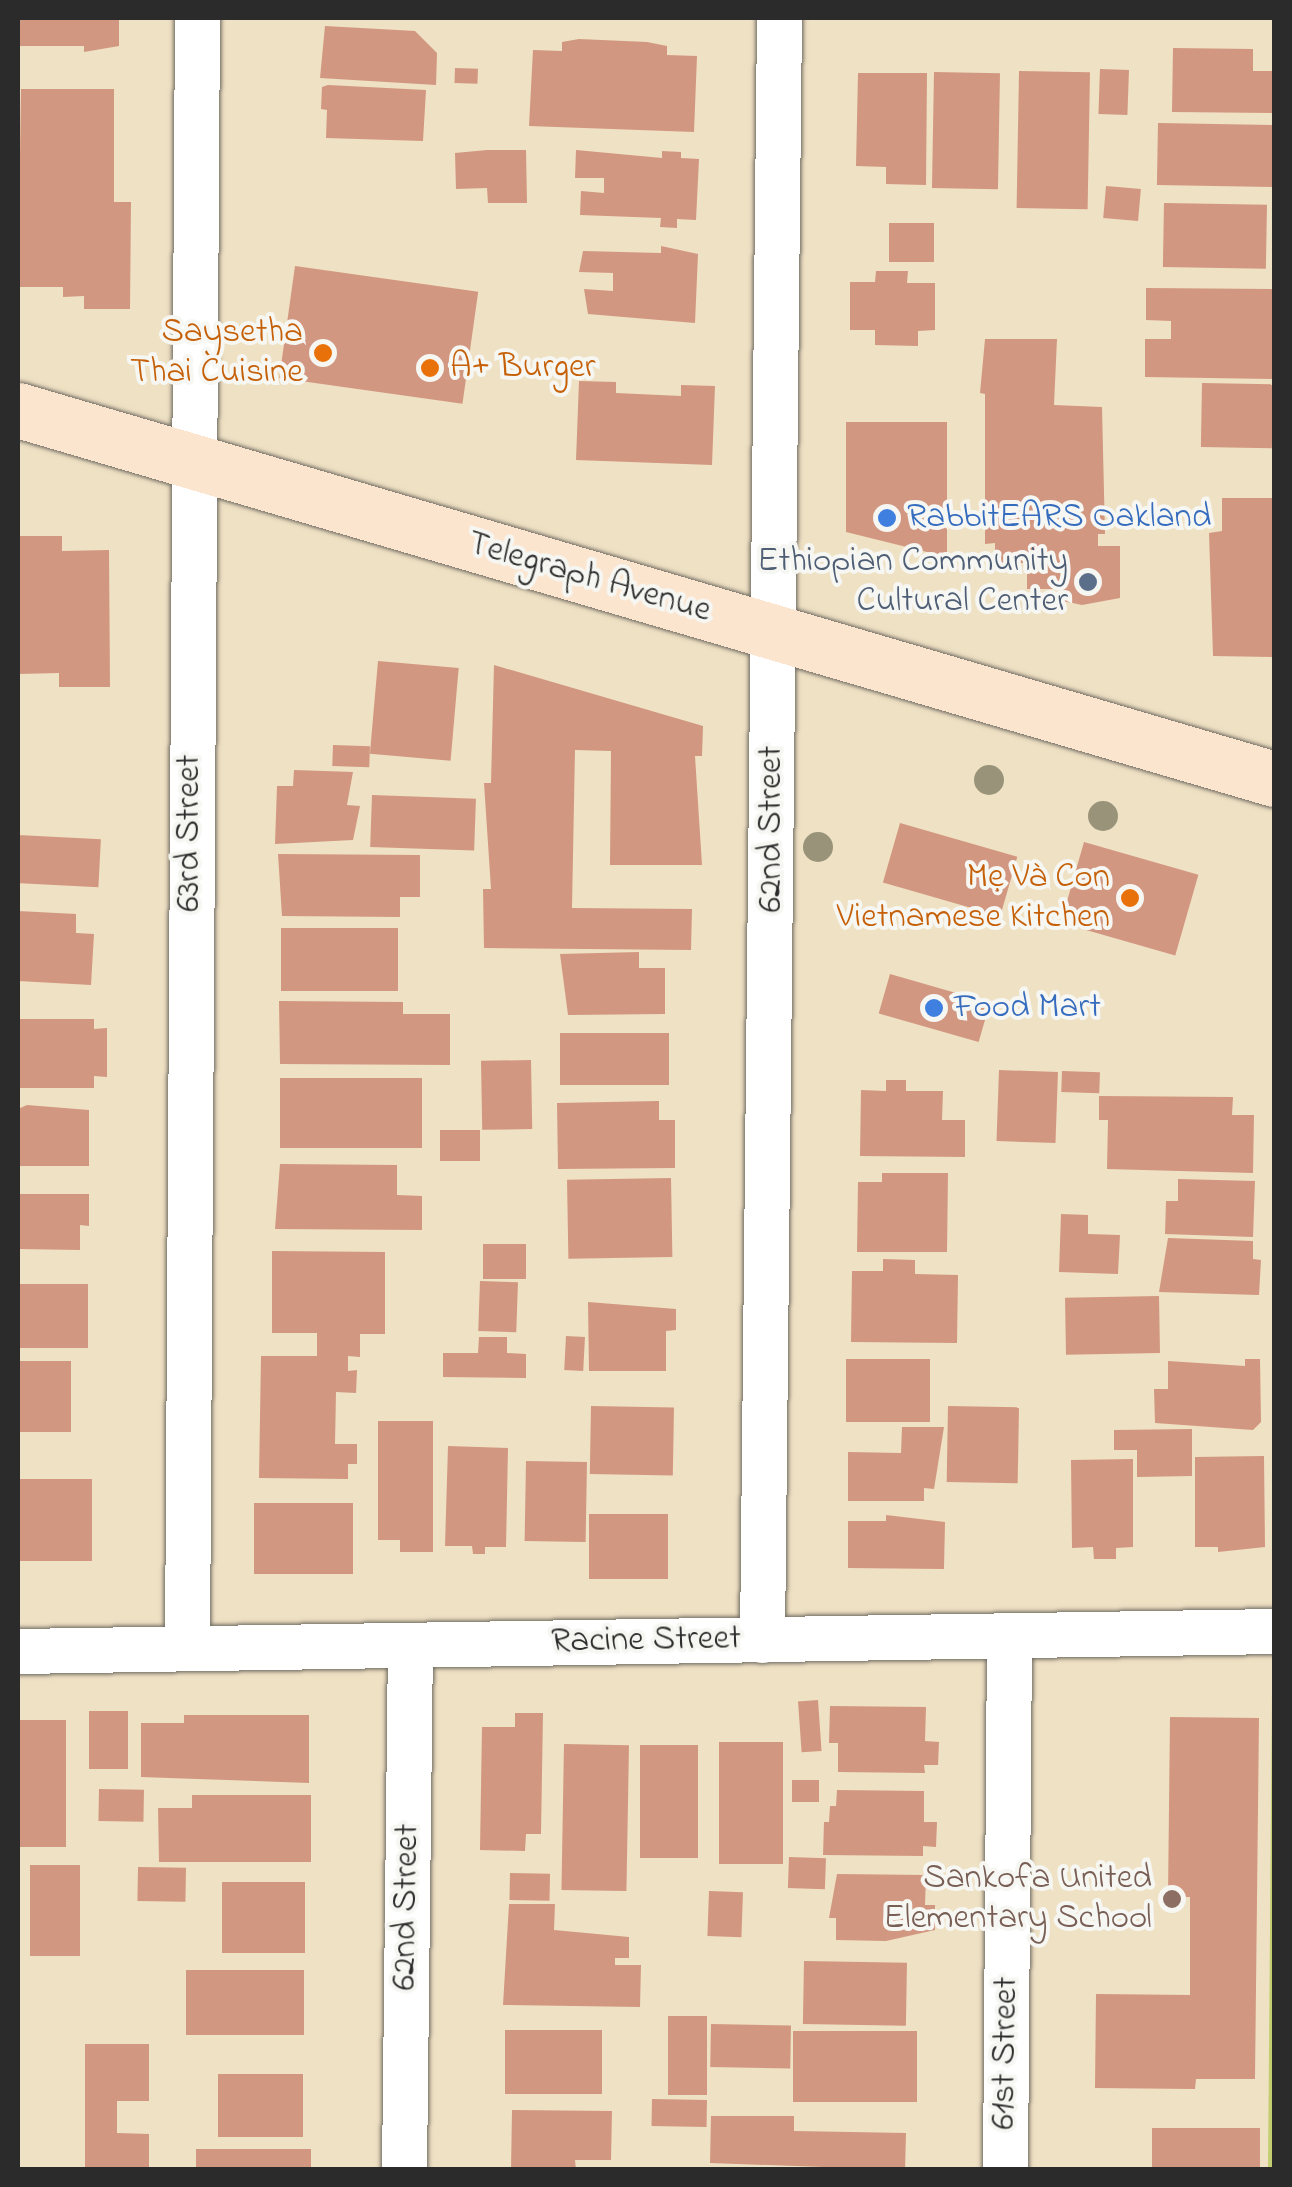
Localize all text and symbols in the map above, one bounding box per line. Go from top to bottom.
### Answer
place label: Saysetha Thai Cuisine [130,312,303,394]
marker: Saysetha Thai Cuisine [312,342,334,364]
place label: A+ Burger [450,347,596,389]
marker: A+ Burger [419,357,441,379]
place label: RabbitEARS Oakland [907,497,1211,539]
marker: RabbitEARS Oakland [876,507,898,529]
street label: Telegraph Avenue [463,523,715,633]
place label: Ethiopian Community Cultural Center [757,541,1068,623]
marker: Ethiopian Community Cultural Center [1077,571,1099,593]
street label: 62nd Street [751,746,793,912]
street label: 63rd Street [169,754,211,912]
place label: Mẹ Và Con Vietnamese Kitchen [837,857,1110,939]
marker: Mẹ Và Con Vietnamese Kitchen [1119,887,1141,909]
place label: Food Mart [954,987,1101,1029]
marker: Food Mart [923,997,945,1019]
street label: Racine Street [551,1618,741,1664]
street label: 62nd Street [385,1823,429,1991]
place label: Sankofa United Elementary School [884,1858,1152,1940]
marker: Sankofa United Elementary School [1161,1888,1183,1910]
street label: 61st Street [984,1976,1028,2130]

